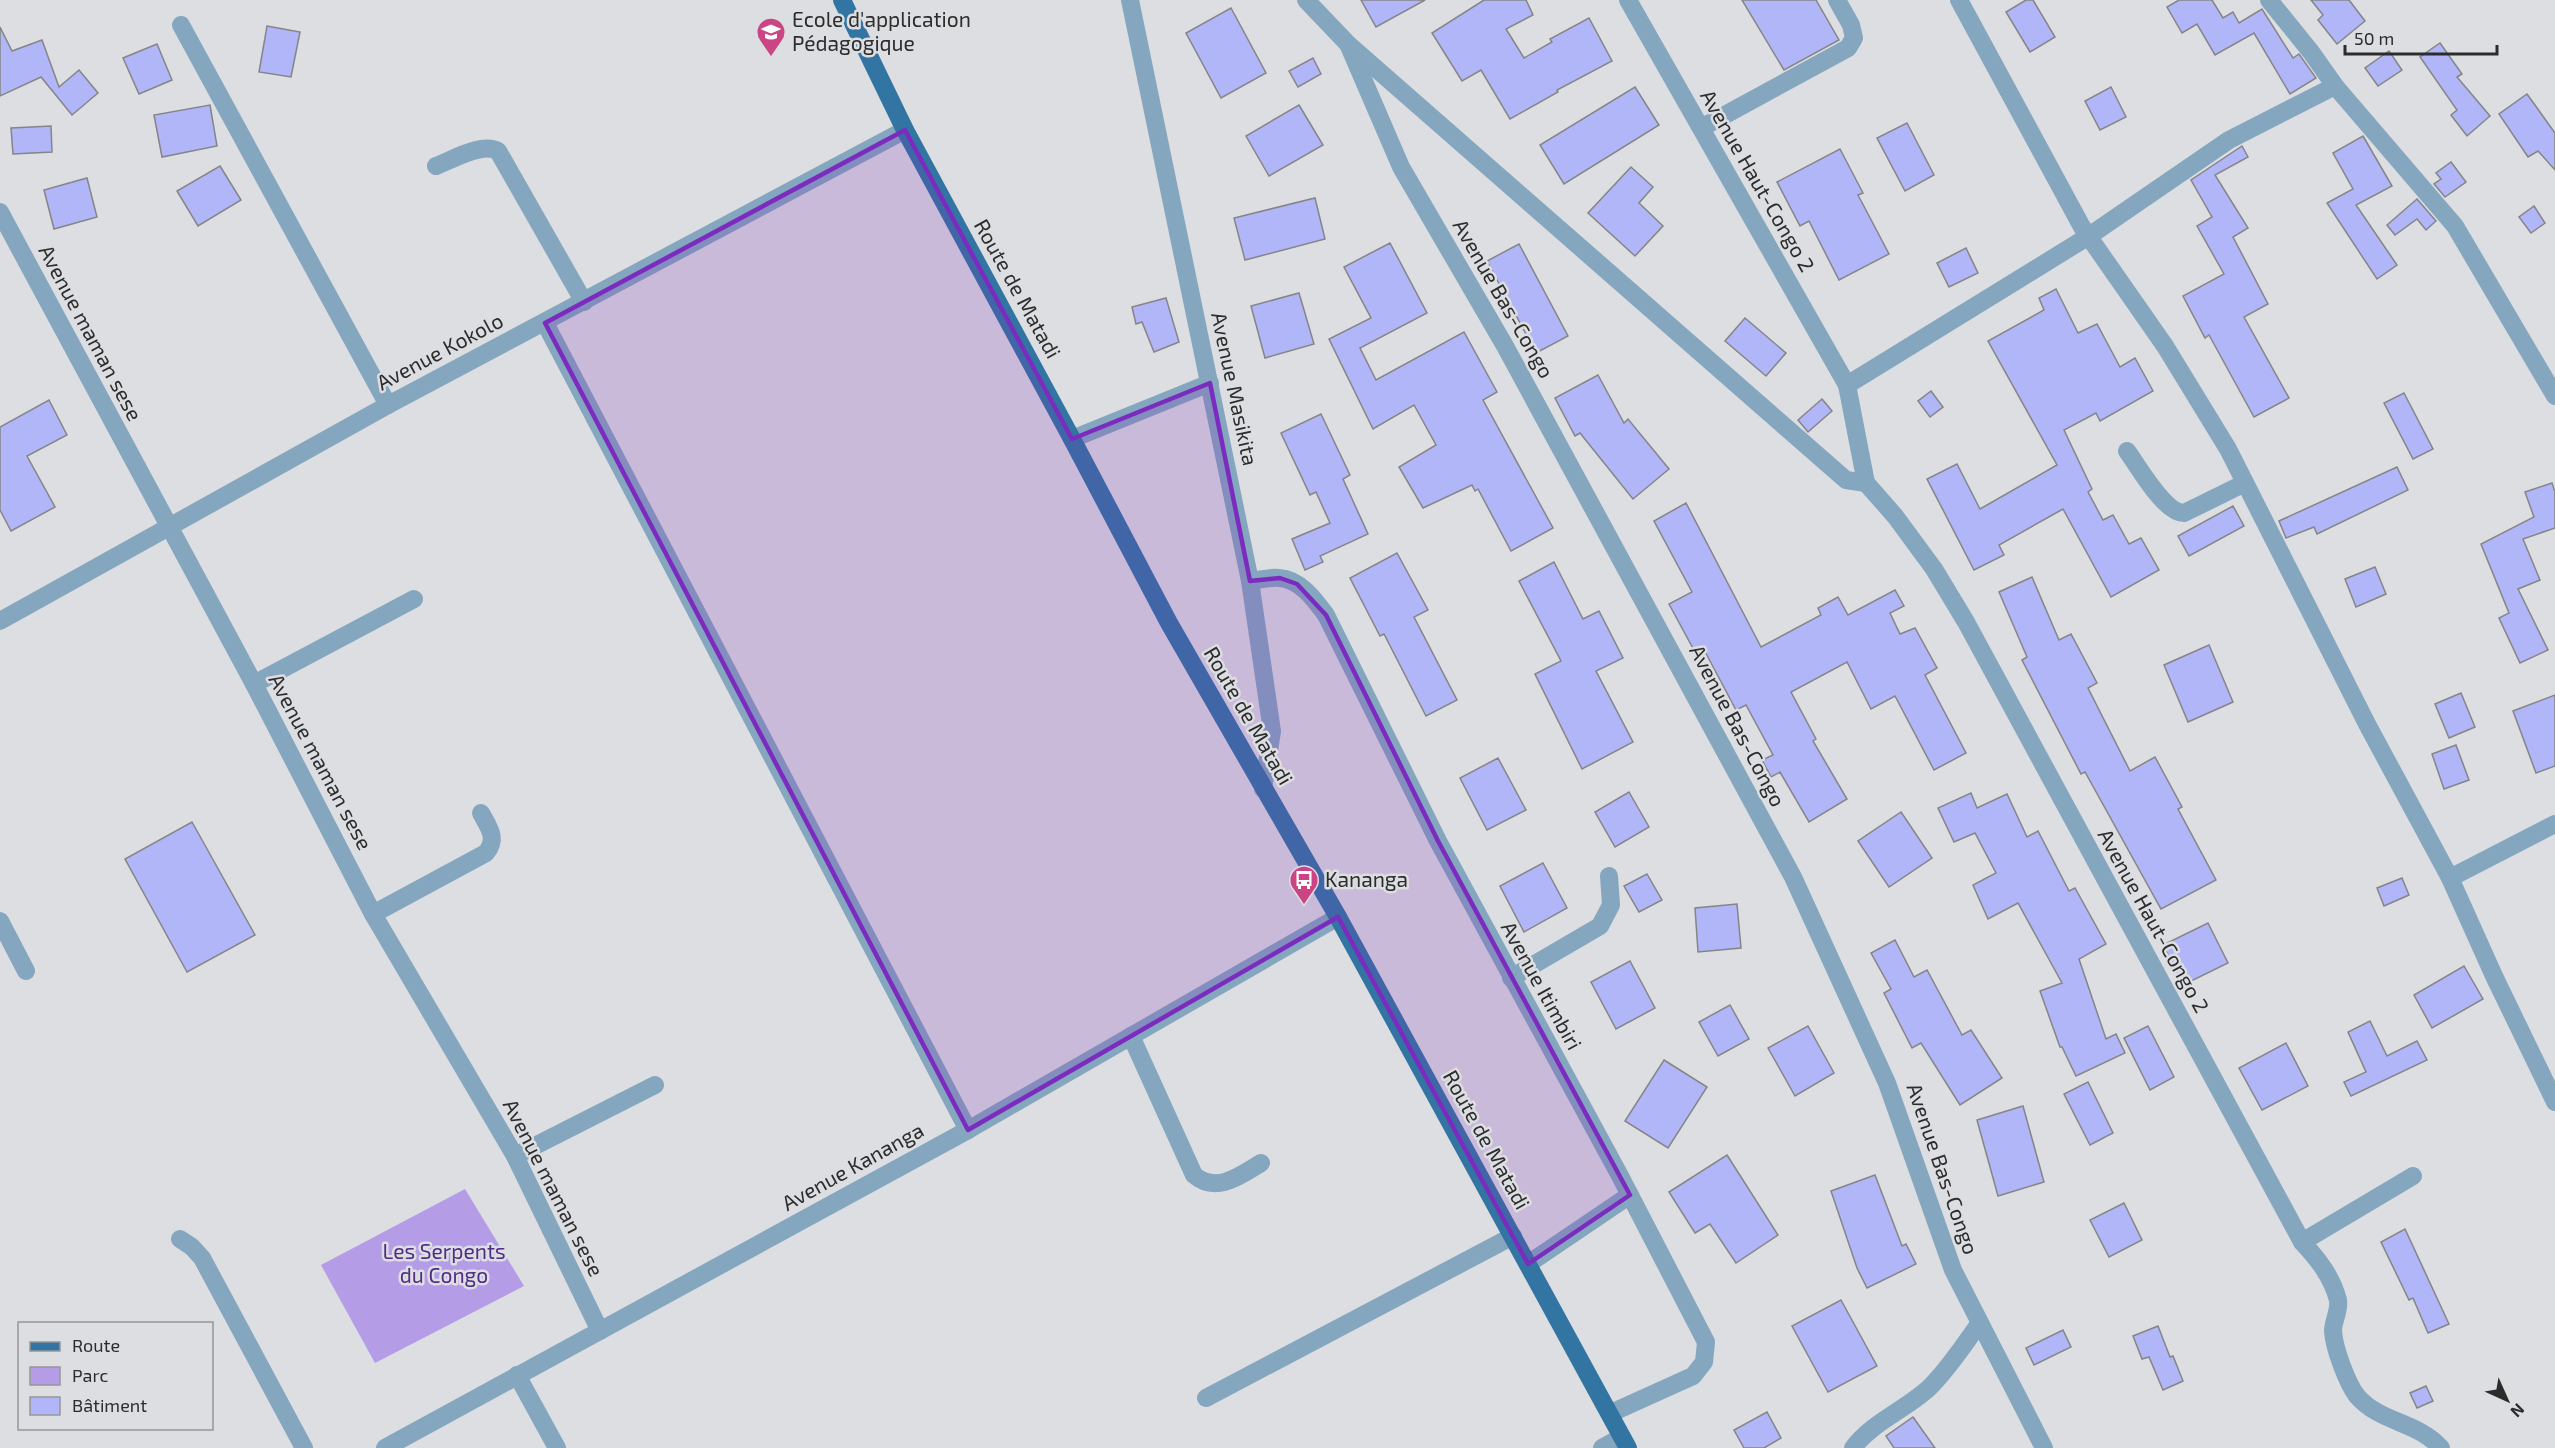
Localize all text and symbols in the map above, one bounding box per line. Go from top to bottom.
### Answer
place label: Ecole d'application Pédagogique [792,6,971,55]
school or university icon: Ecole d'application Pédagogique [755,16,787,58]
scale bar [2345,18,2496,56]
text: 50 m [2354,27,2394,49]
street label: Avenue Haut-Congo 2 [1696,85,1821,276]
street label: Route de Matadi [970,214,1067,362]
street label: Avenue Bas-Congo [1449,214,1560,382]
street label: Avenue maman sese [34,240,148,425]
street label: Avenue Kokolo [372,307,507,394]
street label: Avenue Masikita [1207,310,1264,468]
street label: Avenue Bas-Congo [1685,640,1791,810]
street label: Route de Matadi [1200,642,1299,789]
street label: Avenue maman sese [264,669,378,854]
street label: Avenue Haut-Congo 2 [2093,824,2215,1016]
bus stop icon: Kananga [1288,864,1320,906]
place label: Kananga [1325,866,1408,891]
street label: Avenue Itimbiri [1497,917,1588,1054]
street label: Route de Matadi [1439,1065,1536,1213]
street label: Avenue Bas-Congo [1902,1080,1984,1257]
street label: Avenue maman sese [499,1094,610,1280]
street label: Avenue Kananga [777,1116,927,1215]
park label: Les Serpents du Congo [382,1238,506,1287]
legend [18,1322,213,1430]
text: Route [72,1334,120,1356]
text: Parc [72,1364,108,1386]
north arrow [2477,1370,2537,1430]
text: Bâtiment [72,1394,147,1416]
text: N [2507,1400,2529,1422]

